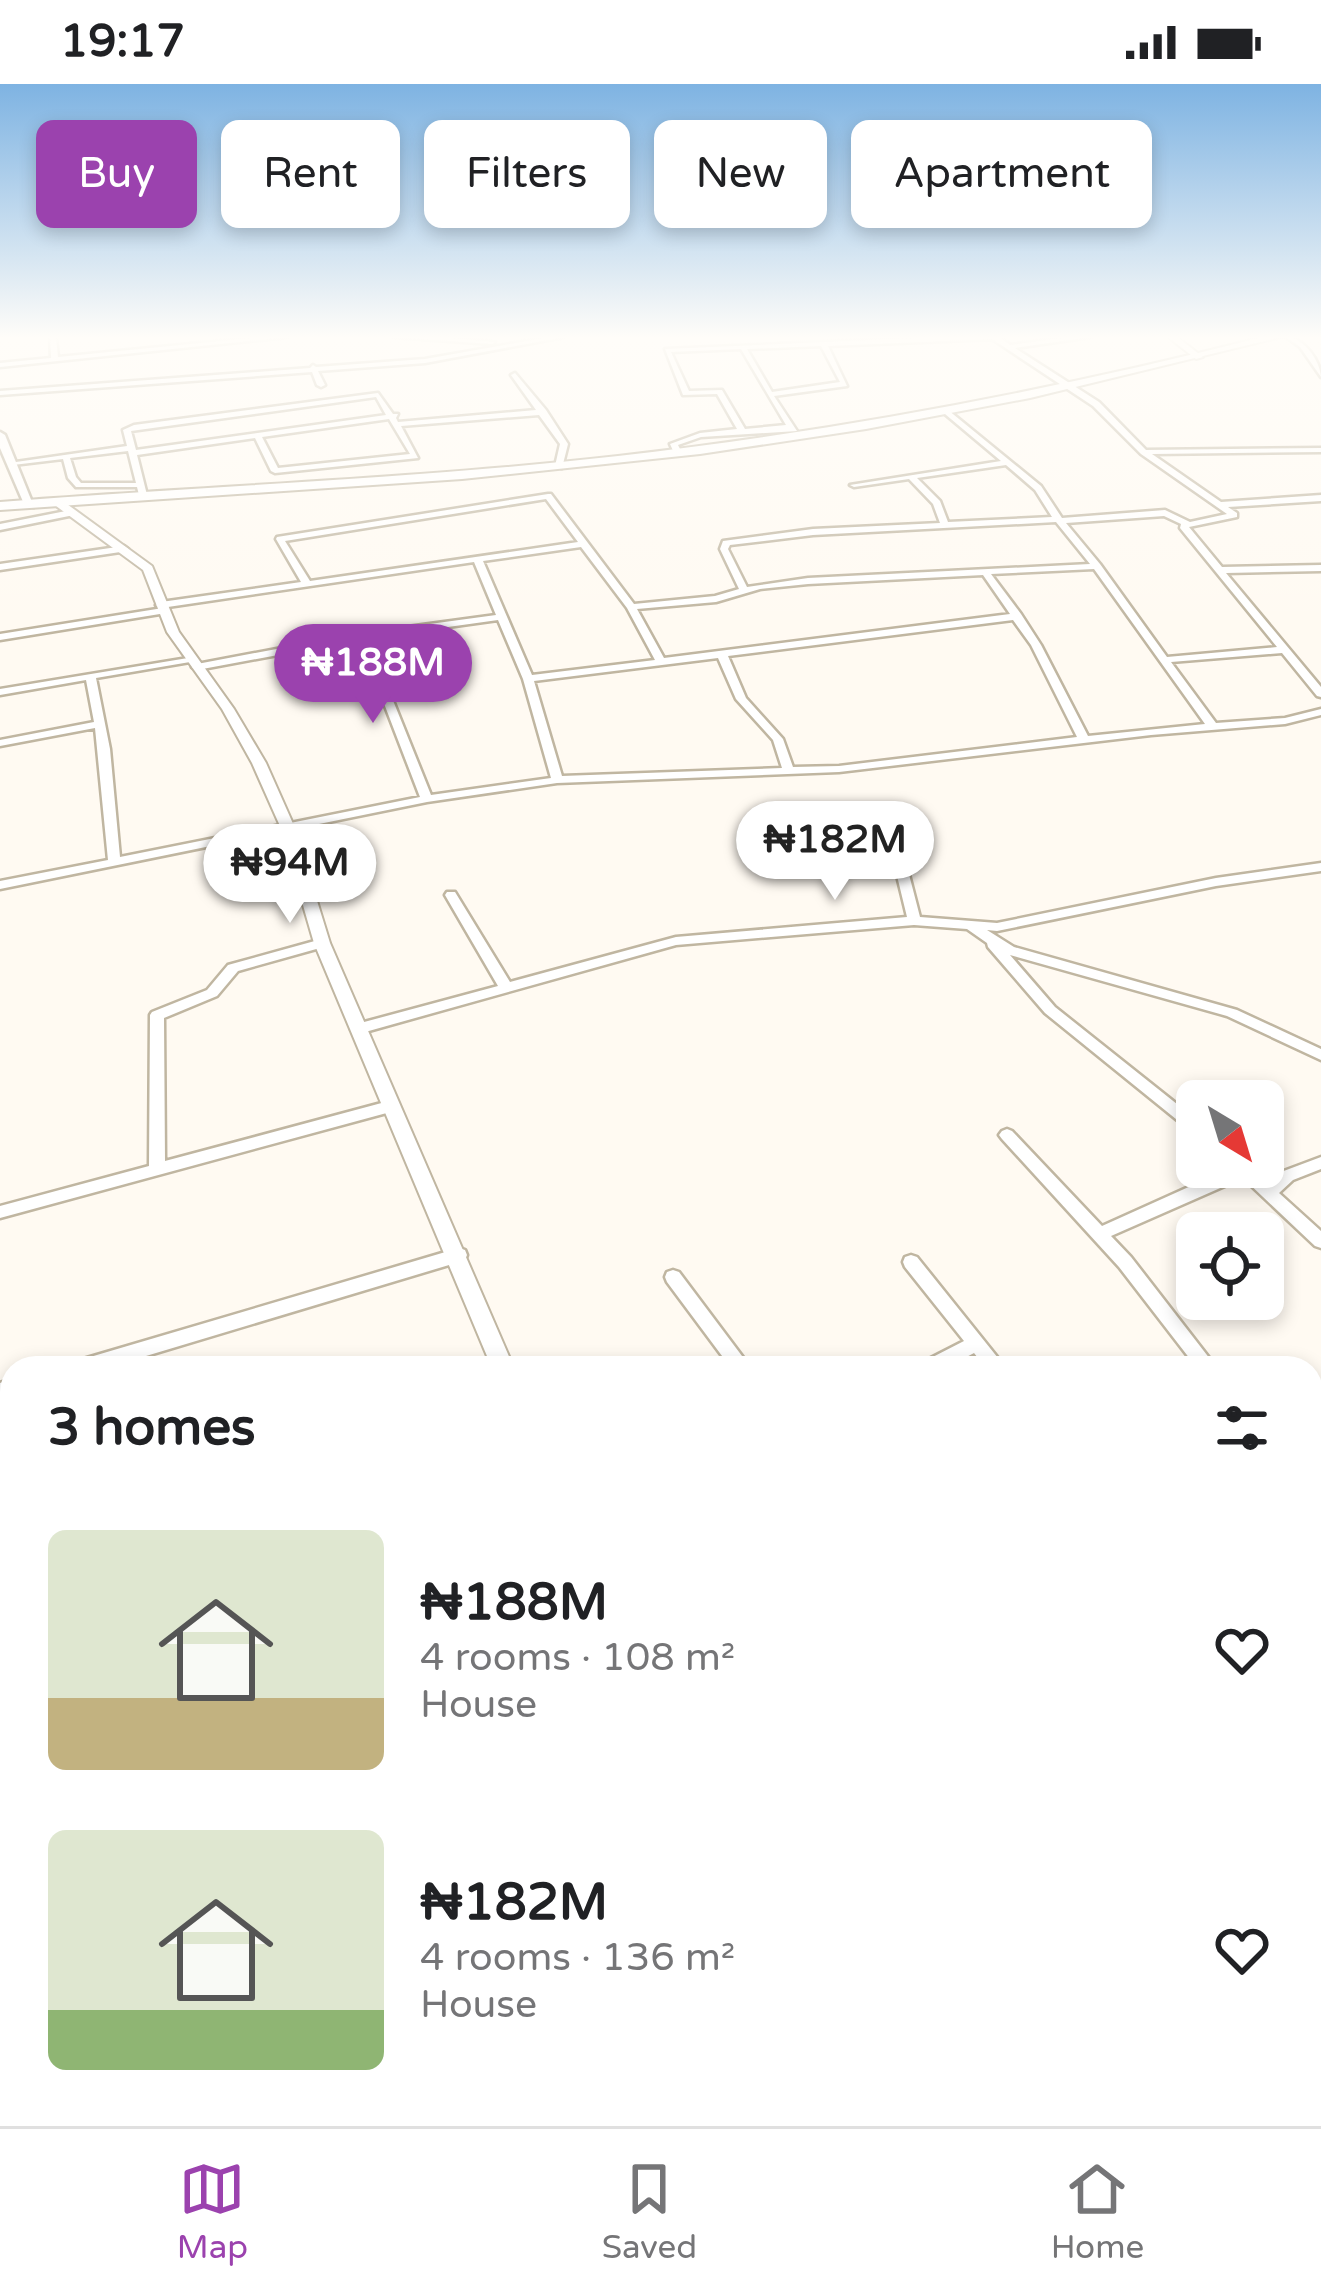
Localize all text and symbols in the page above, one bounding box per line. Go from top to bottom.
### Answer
text: 19:17 [60,15,185,69]
chip: Buy [36,120,197,228]
chip: Rent [221,120,400,228]
chip: Filters [424,120,630,228]
chip: New [654,120,827,228]
chip: Apartment [851,120,1152,228]
pin: ₦188M [289,624,457,726]
text: ₦188M [301,639,445,686]
pin: ₦182M [751,801,919,903]
text: ₦182M [763,816,907,863]
pin: ₦94M [219,824,361,926]
text: ₦94M [230,839,350,886]
north arrow [1176,1080,1284,1188]
map controls [1176,1080,1284,1320]
button: locate [1176,1212,1284,1320]
icon: filters [1209,1395,1275,1461]
text: 3 homes [48,1397,256,1459]
text: ₦188M [420,1572,608,1634]
icon: home [144,1578,288,1722]
icon: heart [1209,1617,1275,1683]
text: 4 rooms · 108 m² [420,1634,735,1681]
text: House [420,1681,537,1728]
text: ₦182M [420,1872,608,1934]
icon: home [144,1878,288,2022]
icon: heart [1209,1917,1275,1983]
text: 4 rooms · 136 m² [420,1934,735,1981]
text: House [420,1981,537,2028]
tab: Map [177,2156,248,2267]
tab: Saved [602,2156,697,2267]
tab: Home [1051,2156,1144,2267]

